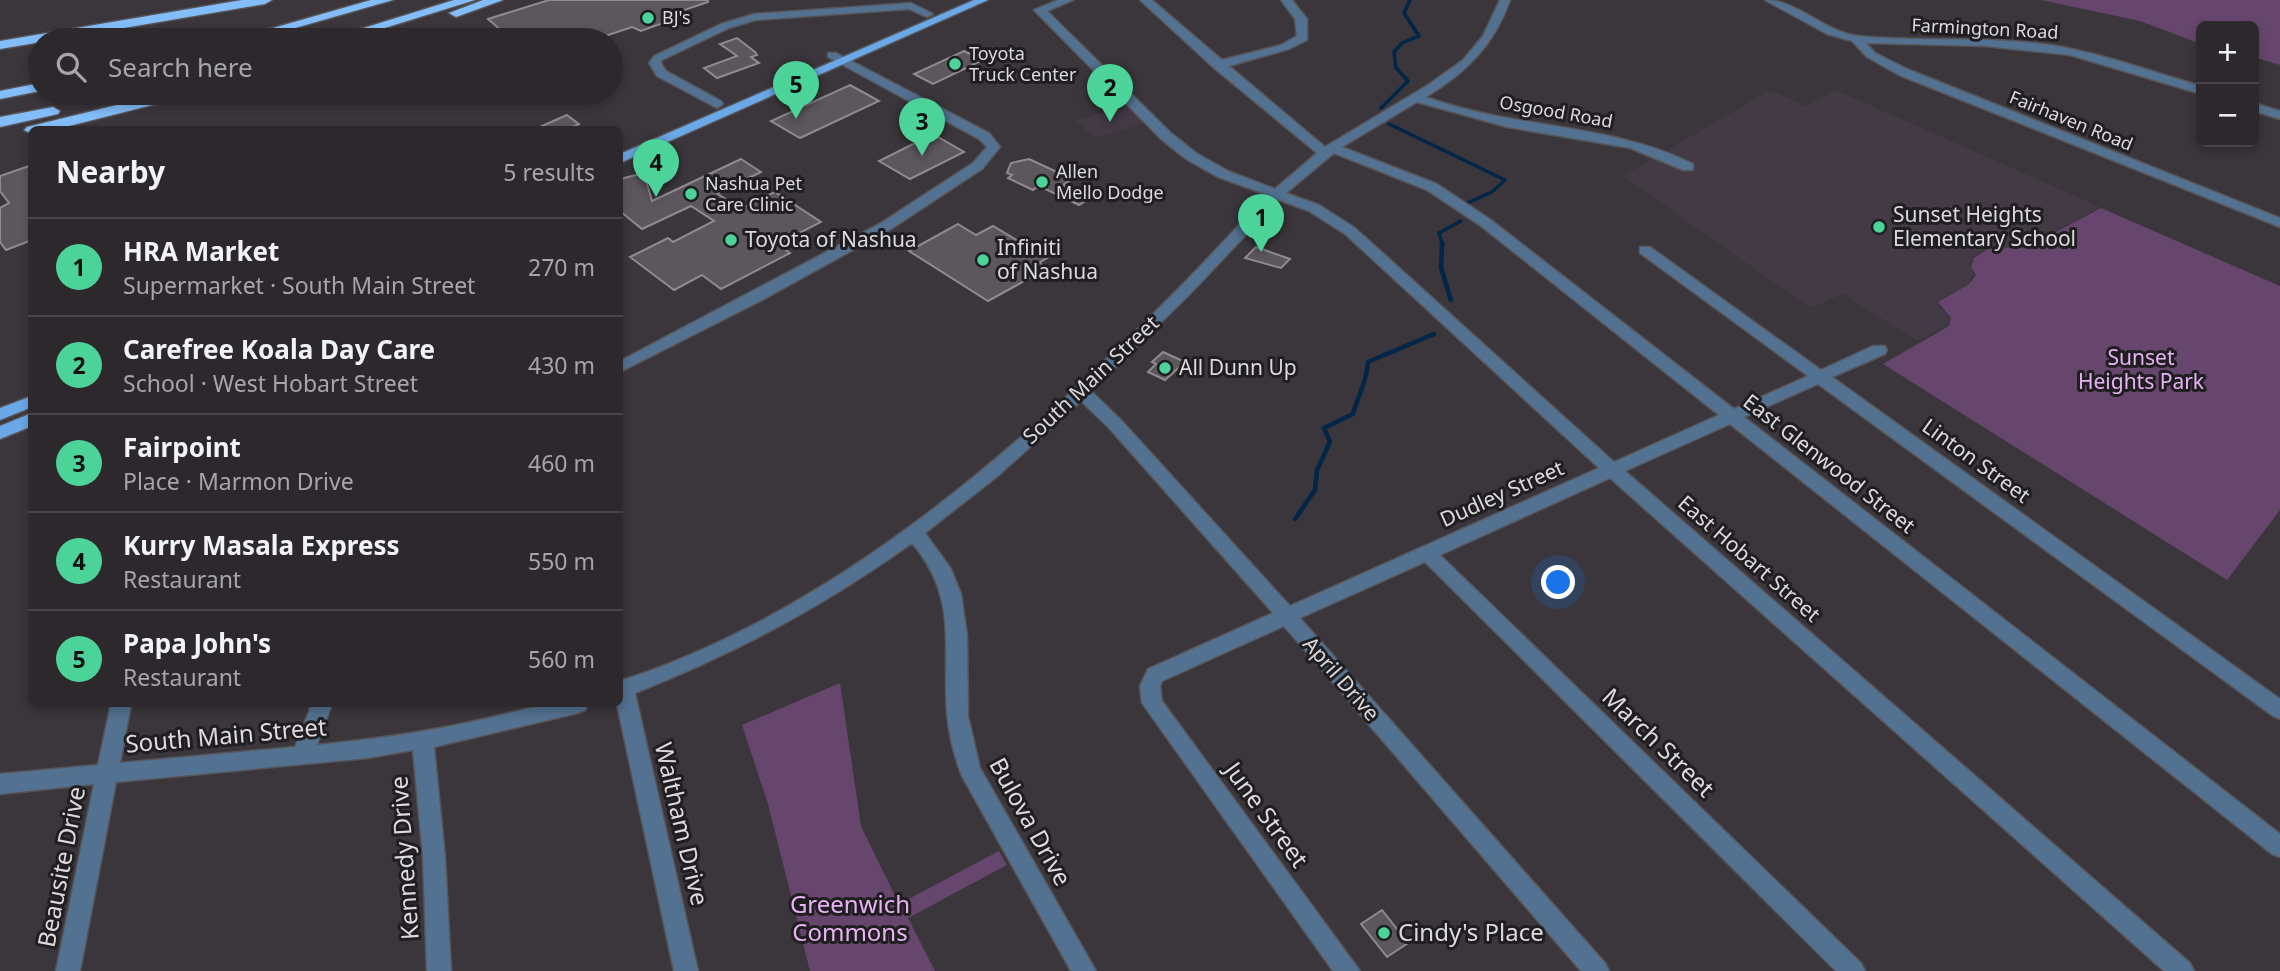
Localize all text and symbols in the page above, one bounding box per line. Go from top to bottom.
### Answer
place label: BJ's [662,5,691,29]
marker: BJ's [640,10,656,26]
street label: Farmington Road [1911,12,2059,44]
map controls [2196,21,2259,147]
button: + [2196,21,2259,84]
search box [28,28,623,105]
place label: Toyota Truck Center [969,41,1077,86]
icon: search [52,48,90,86]
text: Search here [108,49,253,85]
marker: Toyota Truck Center [947,56,963,72]
pin: 5 [773,61,819,119]
pin: 2 [1087,64,1133,122]
street label: Fairhaven Road [2006,84,2137,156]
button: − [2196,84,2259,147]
street label: Osgood Road [1498,89,1615,133]
pin: 3 [899,98,945,156]
pin: 4 [633,139,679,197]
text: Nearby [56,151,165,192]
text: 5 results [503,156,595,188]
place label: Allen Mello Dodge [1056,159,1164,204]
place label: Nashua Pet Care Clinic [705,171,802,216]
marker: Allen Mello Dodge [1034,174,1050,190]
marker: Nashua Pet Care Clinic [683,186,699,202]
pin: 1 [1238,194,1284,252]
place label: Sunset Heights Elementary School [1893,200,2076,252]
marker: Sunset Heights Elementary School [1871,219,1887,235]
place label: Toyota of Nashua [745,225,917,253]
marker: Toyota of Nashua [723,232,739,248]
text: HRA Market [123,233,279,269]
place label: Infiniti of Nashua [997,233,1098,285]
text: 1 [72,251,86,283]
text: 270 m [528,251,595,283]
marker: Infiniti of Nashua [975,252,991,268]
text: Supermarket · South Main Street [123,269,475,301]
street label: South Main Street [1016,309,1165,450]
text: Carefree Koala Day Care [123,331,435,367]
park label: Sunset Heights Park [2078,343,2205,395]
text: 2 [72,349,86,381]
text: 430 m [528,349,595,381]
place label: All Dunn Up [1179,353,1297,381]
marker: All Dunn Up [1157,360,1173,376]
text: School · West Hobart Street [123,367,418,399]
street label: East Glenwood Street [1738,387,1922,539]
street label: Linton Street [1917,412,2036,509]
text: Fairpoint [123,429,241,465]
text: 3 [72,447,86,479]
text: 460 m [528,447,595,479]
street label: Dudley Street [1435,453,1568,533]
text: Place · Marmon Drive [123,465,354,497]
street label: East Hobart Street [1673,489,1827,628]
text: Kurry Masala Express [123,527,400,563]
text: 4 [72,545,86,577]
text: 550 m [528,545,595,577]
text: Restaurant [123,563,241,595]
your location [1541,565,1575,599]
text: Papa John's [123,625,271,661]
street label: April Drive [1297,630,1386,726]
text: 5 [72,643,86,675]
text: 560 m [528,643,595,675]
text: Restaurant [123,661,241,693]
street label: March Street [1596,680,1723,804]
street label: South Main Street [124,709,328,760]
street label: Waltham Drive [648,739,717,908]
street label: Bulova Drive [982,751,1080,891]
street label: June Street [1217,753,1317,874]
street label: Kennedy Drive [381,775,426,941]
street label: Beausite Drive [29,784,92,950]
park label: Greenwich Commons [790,887,910,948]
place label: Cindy's Place [1398,915,1544,948]
marker: Cindy's Place [1376,925,1392,941]

